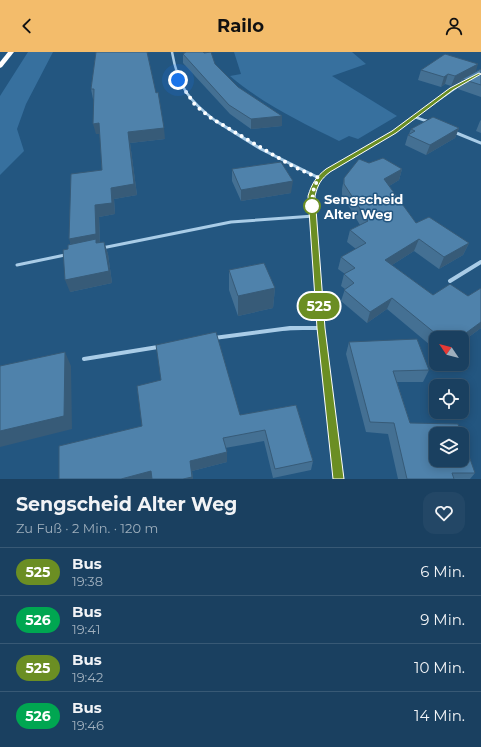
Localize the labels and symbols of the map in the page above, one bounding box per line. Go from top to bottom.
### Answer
your location [168,70,188,90]
place label: Sengscheid Alter Weg [323,191,403,222]
marker: Sengscheid Alter Weg [303,197,321,215]
line badge: 525 [296,293,342,319]
north arrow [429,331,469,371]

